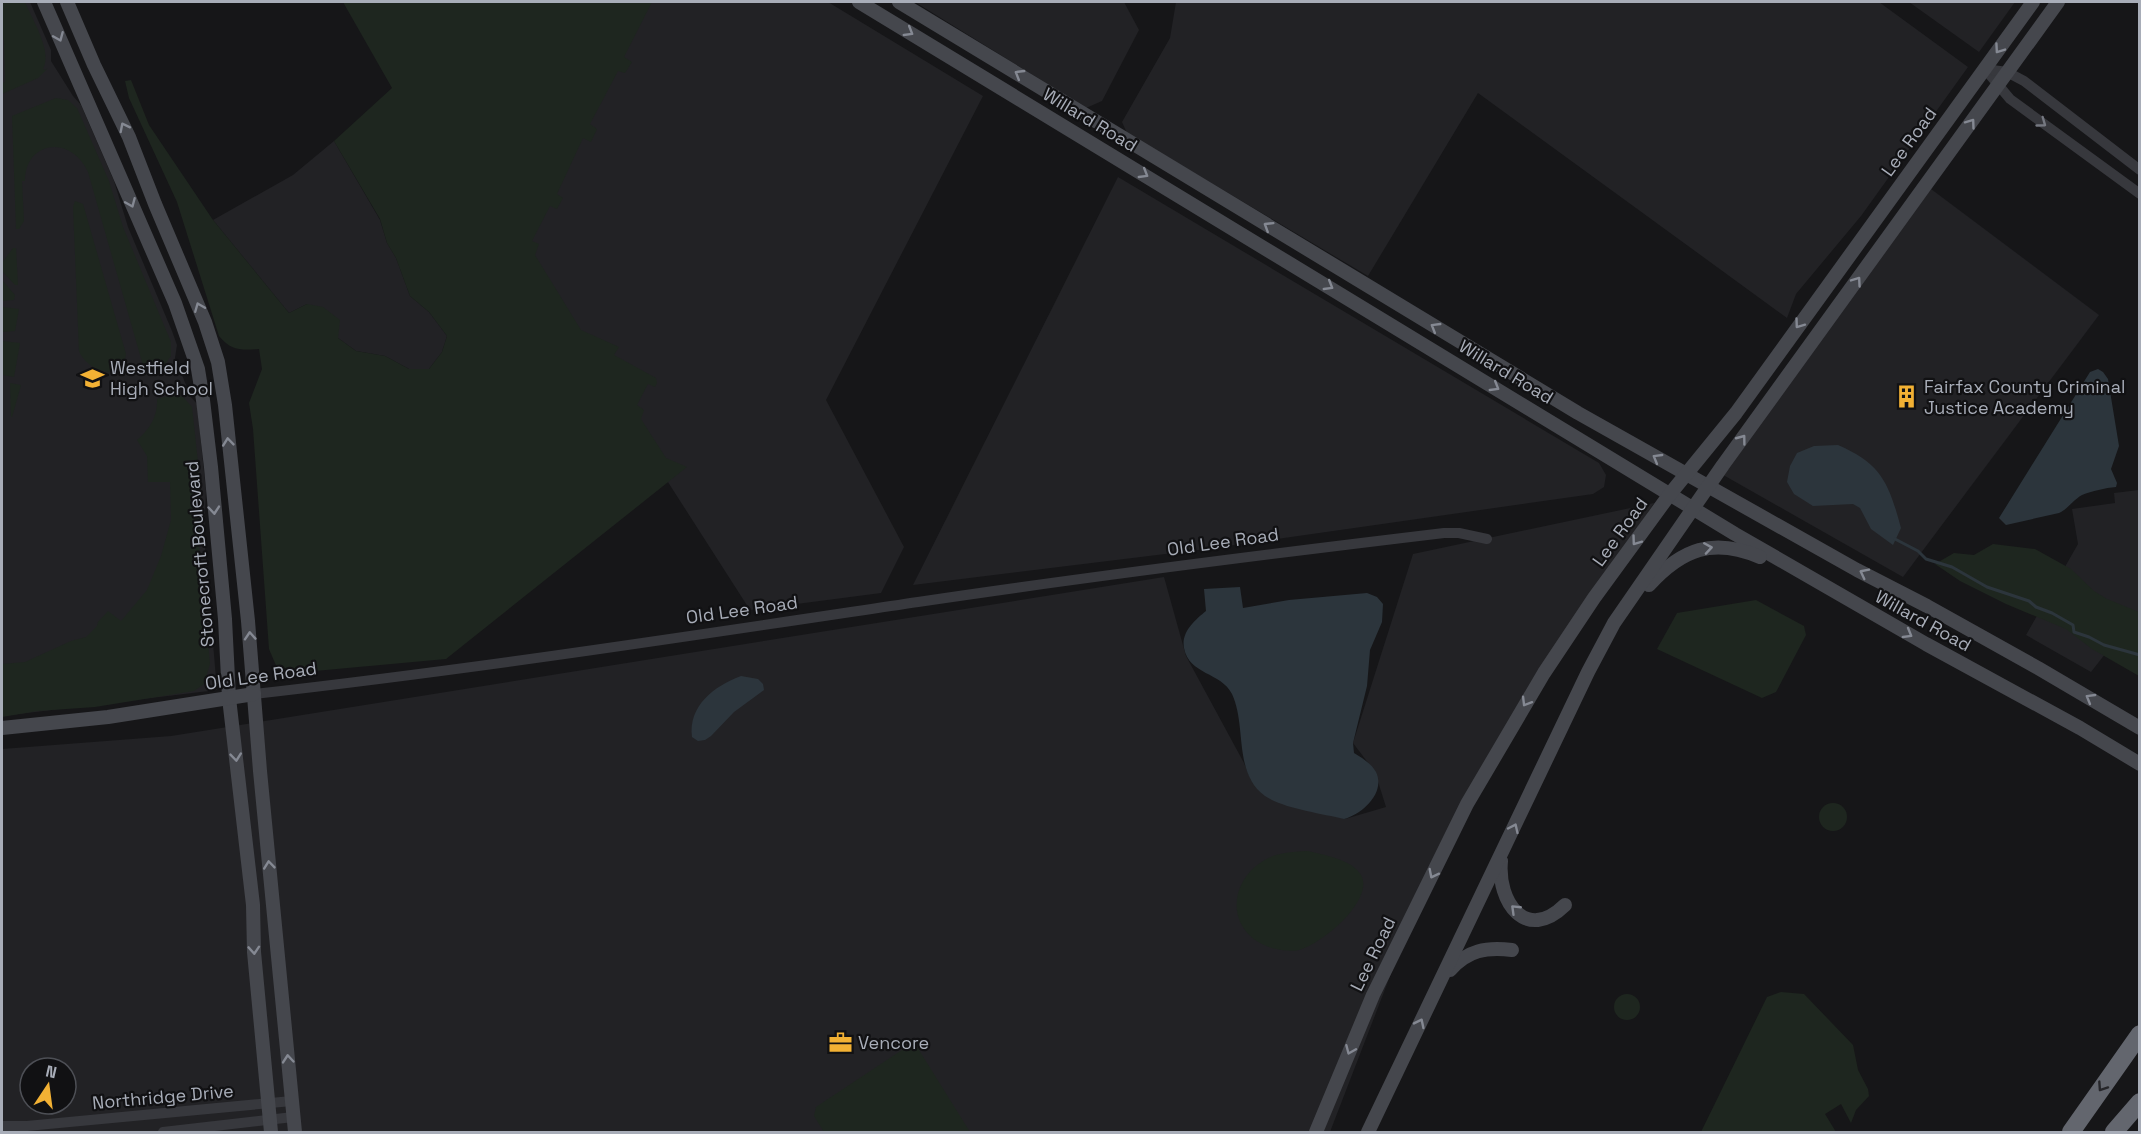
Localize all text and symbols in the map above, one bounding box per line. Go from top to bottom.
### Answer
one-way arrow [903,24,913,36]
one-way arrow [52,31,64,42]
one-way arrow [1995,43,2006,54]
one-way arrow [1015,69,1025,81]
street label: Willard Road [1039,82,1142,157]
street label: Lee Road [1876,103,1941,181]
one-way arrow [2036,116,2047,127]
one-way arrow [1963,118,1974,129]
one-way arrow [119,123,131,134]
one-way arrow [1138,166,1148,178]
one-way arrow [124,197,136,208]
one-way arrow [1264,222,1274,234]
one-way arrow [1850,277,1861,288]
one-way arrow [1323,278,1333,290]
one-way arrow [194,302,206,313]
one-way arrow [1796,318,1807,329]
one-way arrow [1431,323,1441,335]
street label: Willard Road [1455,334,1558,409]
place label: Westfield High School [110,356,213,400]
school or university icon: Westfield High School [79,365,105,391]
place label: Fairfax County Criminal Justice Academy [1924,375,2125,419]
one-way arrow [1489,380,1499,392]
building icon: Fairfax County Criminal Justice Academy [1893,384,1919,410]
one-way arrow [1735,434,1746,445]
one-way arrow [222,437,235,447]
one-way arrow [1653,454,1663,465]
street label: Stonecroft Boulevard [180,460,219,648]
street label: Lee Road [1587,493,1652,571]
one-way arrow [207,505,220,515]
street label: Old Lee Road [1166,522,1280,561]
one-way arrow [1632,535,1643,546]
one-way arrow [1703,543,1713,555]
one-way arrow [1859,569,1870,581]
street label: Willard Road [1871,585,1975,656]
street label: Old Lee Road [685,590,799,629]
one-way arrow [1902,627,1912,638]
one-way arrow [243,631,256,640]
street label: Old Lee Road [204,656,318,695]
one-way arrow [2086,693,2096,705]
one-way arrow [1522,696,1534,707]
one-way arrow [229,752,242,761]
one-way arrow [1506,824,1518,835]
one-way arrow [263,860,276,870]
one-way arrow [1428,867,1440,878]
one-way arrow [1512,906,1523,917]
street label: Lee Road [1345,913,1400,995]
one-way arrow [248,946,261,955]
one-way arrow [1413,1018,1425,1029]
office icon: Vencore [827,1030,853,1056]
place label: Vencore [858,1031,929,1054]
one-way arrow [1345,1044,1357,1055]
one-way arrow [282,1054,295,1064]
north arrow [18,1056,78,1116]
text: N [44,1060,59,1083]
street label: Northridge Drive [91,1079,235,1114]
one-way arrow [2098,1080,2109,1091]

